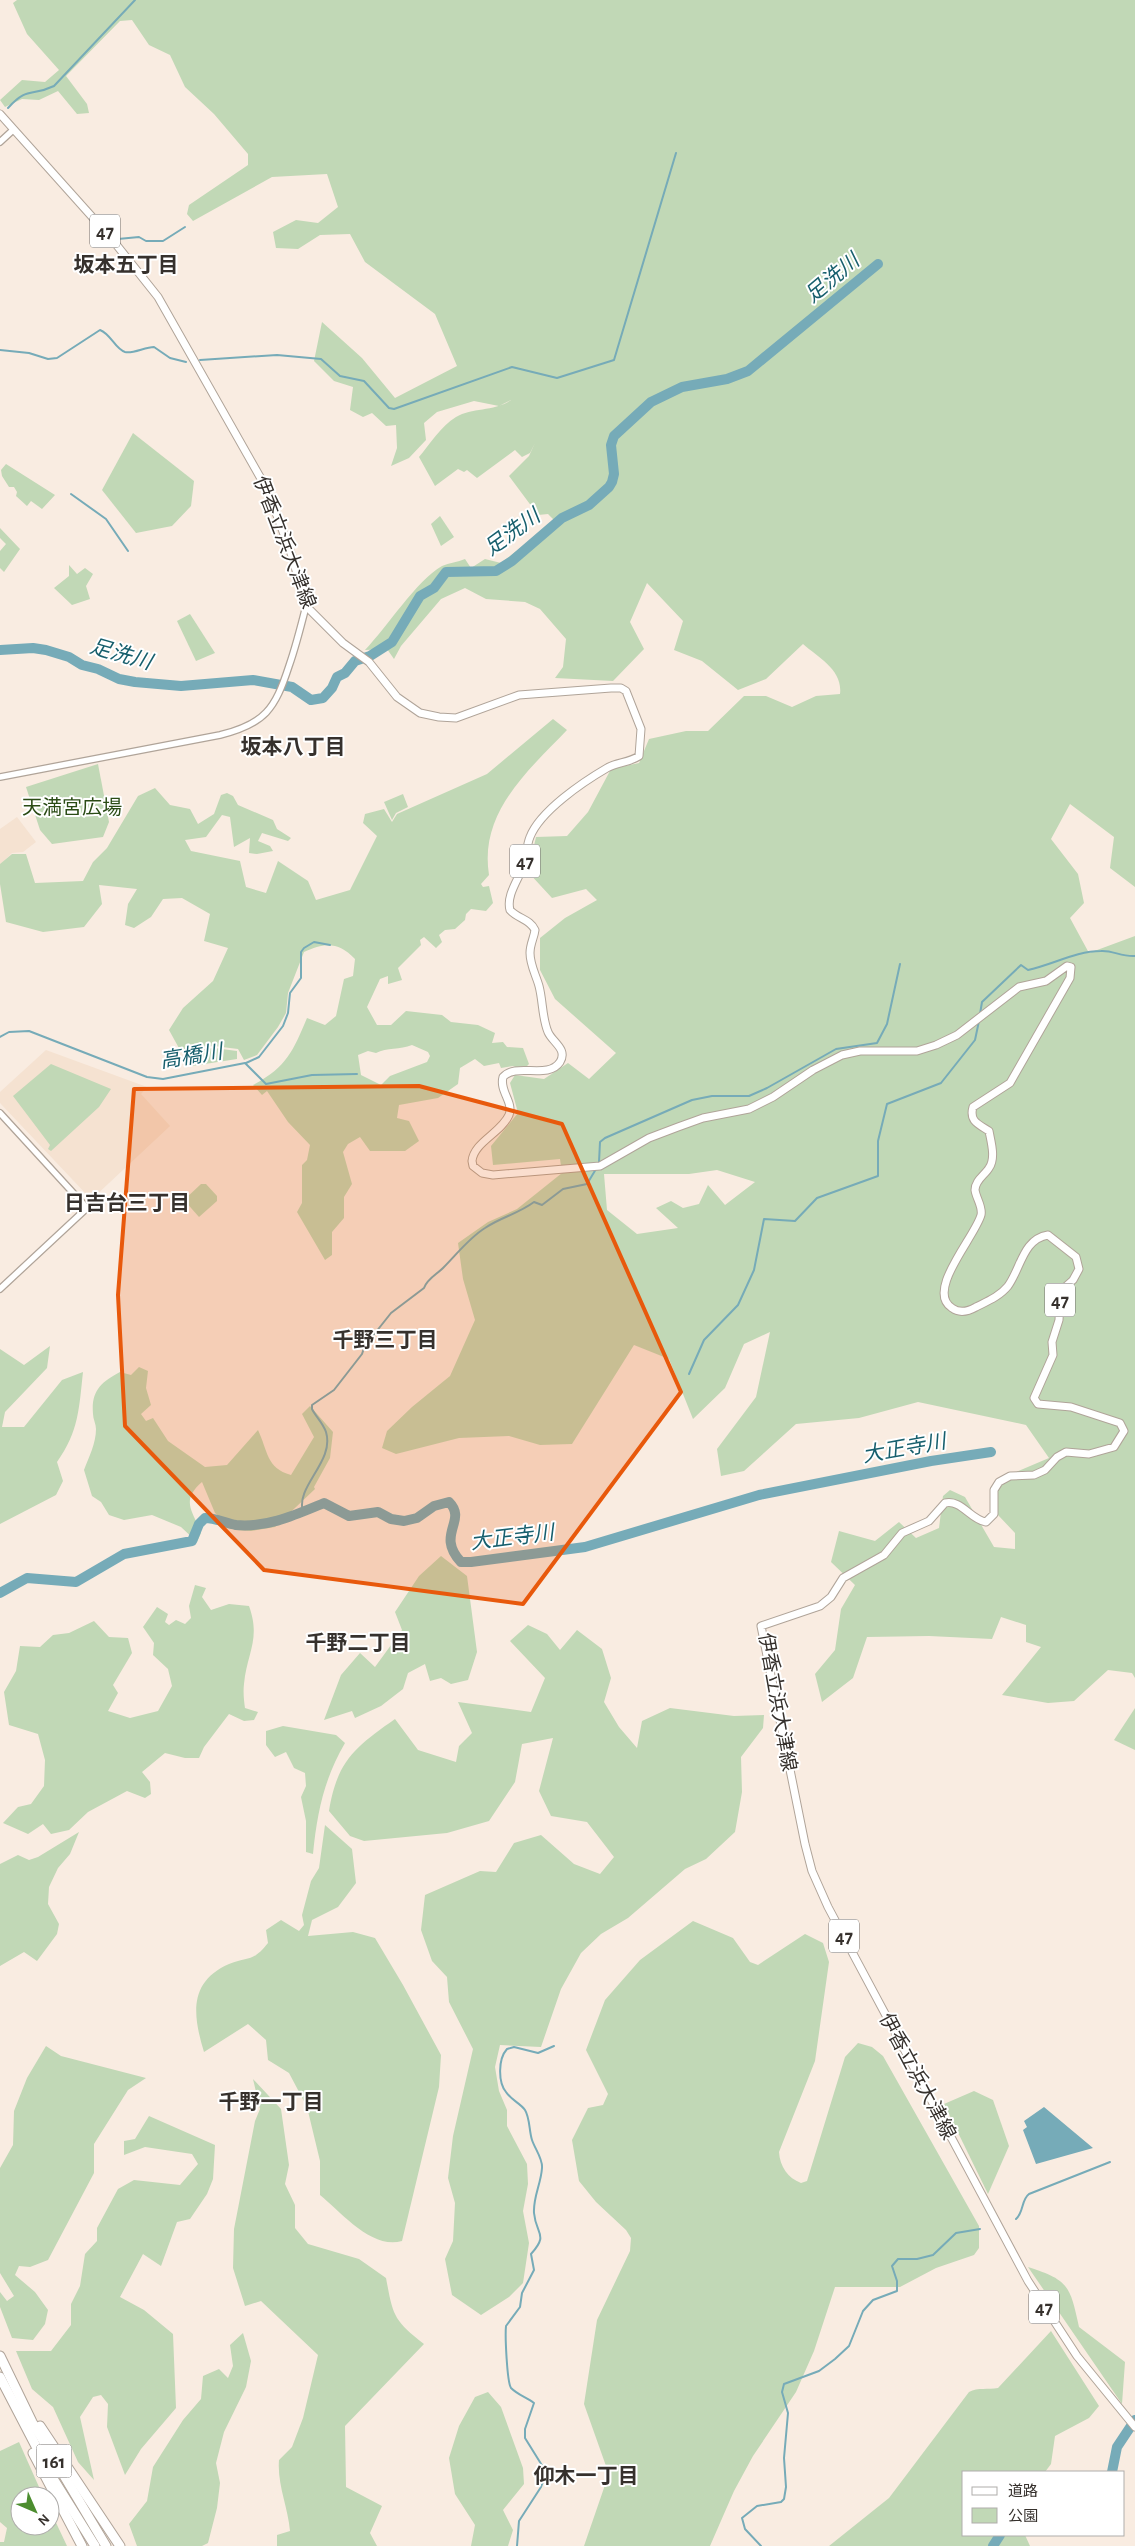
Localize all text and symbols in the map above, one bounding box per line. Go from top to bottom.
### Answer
road number: 47 [90,215,120,248]
water label: 足洗川 [801,248,865,307]
district label: 坂本五丁目 [74,254,179,276]
street label: 伊香立浜大津線 [250,473,320,611]
water label: 足洗川 [480,503,546,559]
water label: 足洗川 [88,635,156,674]
district label: 坂本八丁目 [241,736,346,758]
park label: 天満宮広場 [22,796,122,818]
road number: 47 [510,844,540,878]
water label: 高橋川 [158,1040,226,1072]
district label: 日吉台三丁目 [64,1192,190,1214]
road number: 47 [1045,1284,1075,1316]
district label: 千野三丁目 [333,1329,438,1351]
water label: 大正寺川 [861,1430,949,1466]
water label: 大正寺川 [469,1521,557,1553]
street label: 伊香立浜大津線 [755,1631,801,1773]
district label: 千野二丁目 [306,1632,411,1654]
road number: 47 [829,1920,859,1952]
street label: 伊香立浜大津線 [875,2009,961,2143]
district label: 千野一丁目 [219,2091,324,2113]
road number: 47 [1029,2290,1059,2324]
road number: 161 [36,2444,72,2478]
district label: 仰木一丁目 [534,2465,639,2487]
legend [962,2471,1125,2536]
text: 道路 [1008,2483,1038,2499]
north arrow [10,2486,60,2536]
text: 公園 [1008,2508,1038,2524]
text: N [35,2511,52,2528]

